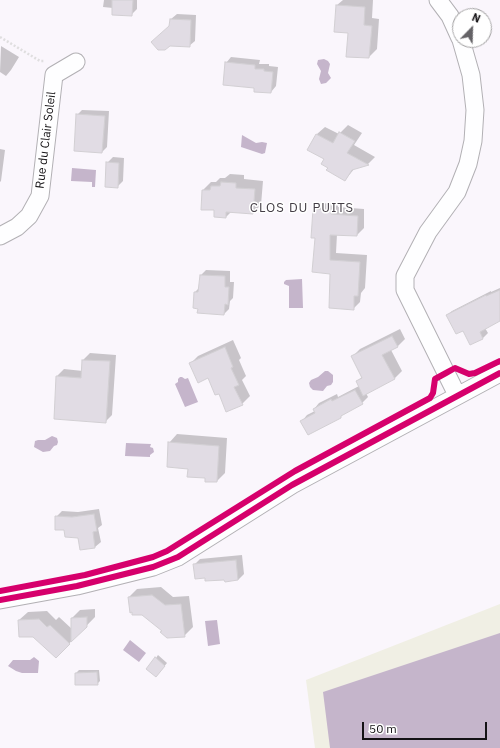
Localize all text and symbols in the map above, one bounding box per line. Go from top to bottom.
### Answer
north arrow [452,8,492,48]
text: N [470,10,483,26]
street label: Rue du Clair Soleil [33,91,59,189]
district label: CLOS DU PUITS [250,200,354,216]
scale bar [364,714,489,740]
text: 50 m [369,721,397,736]

